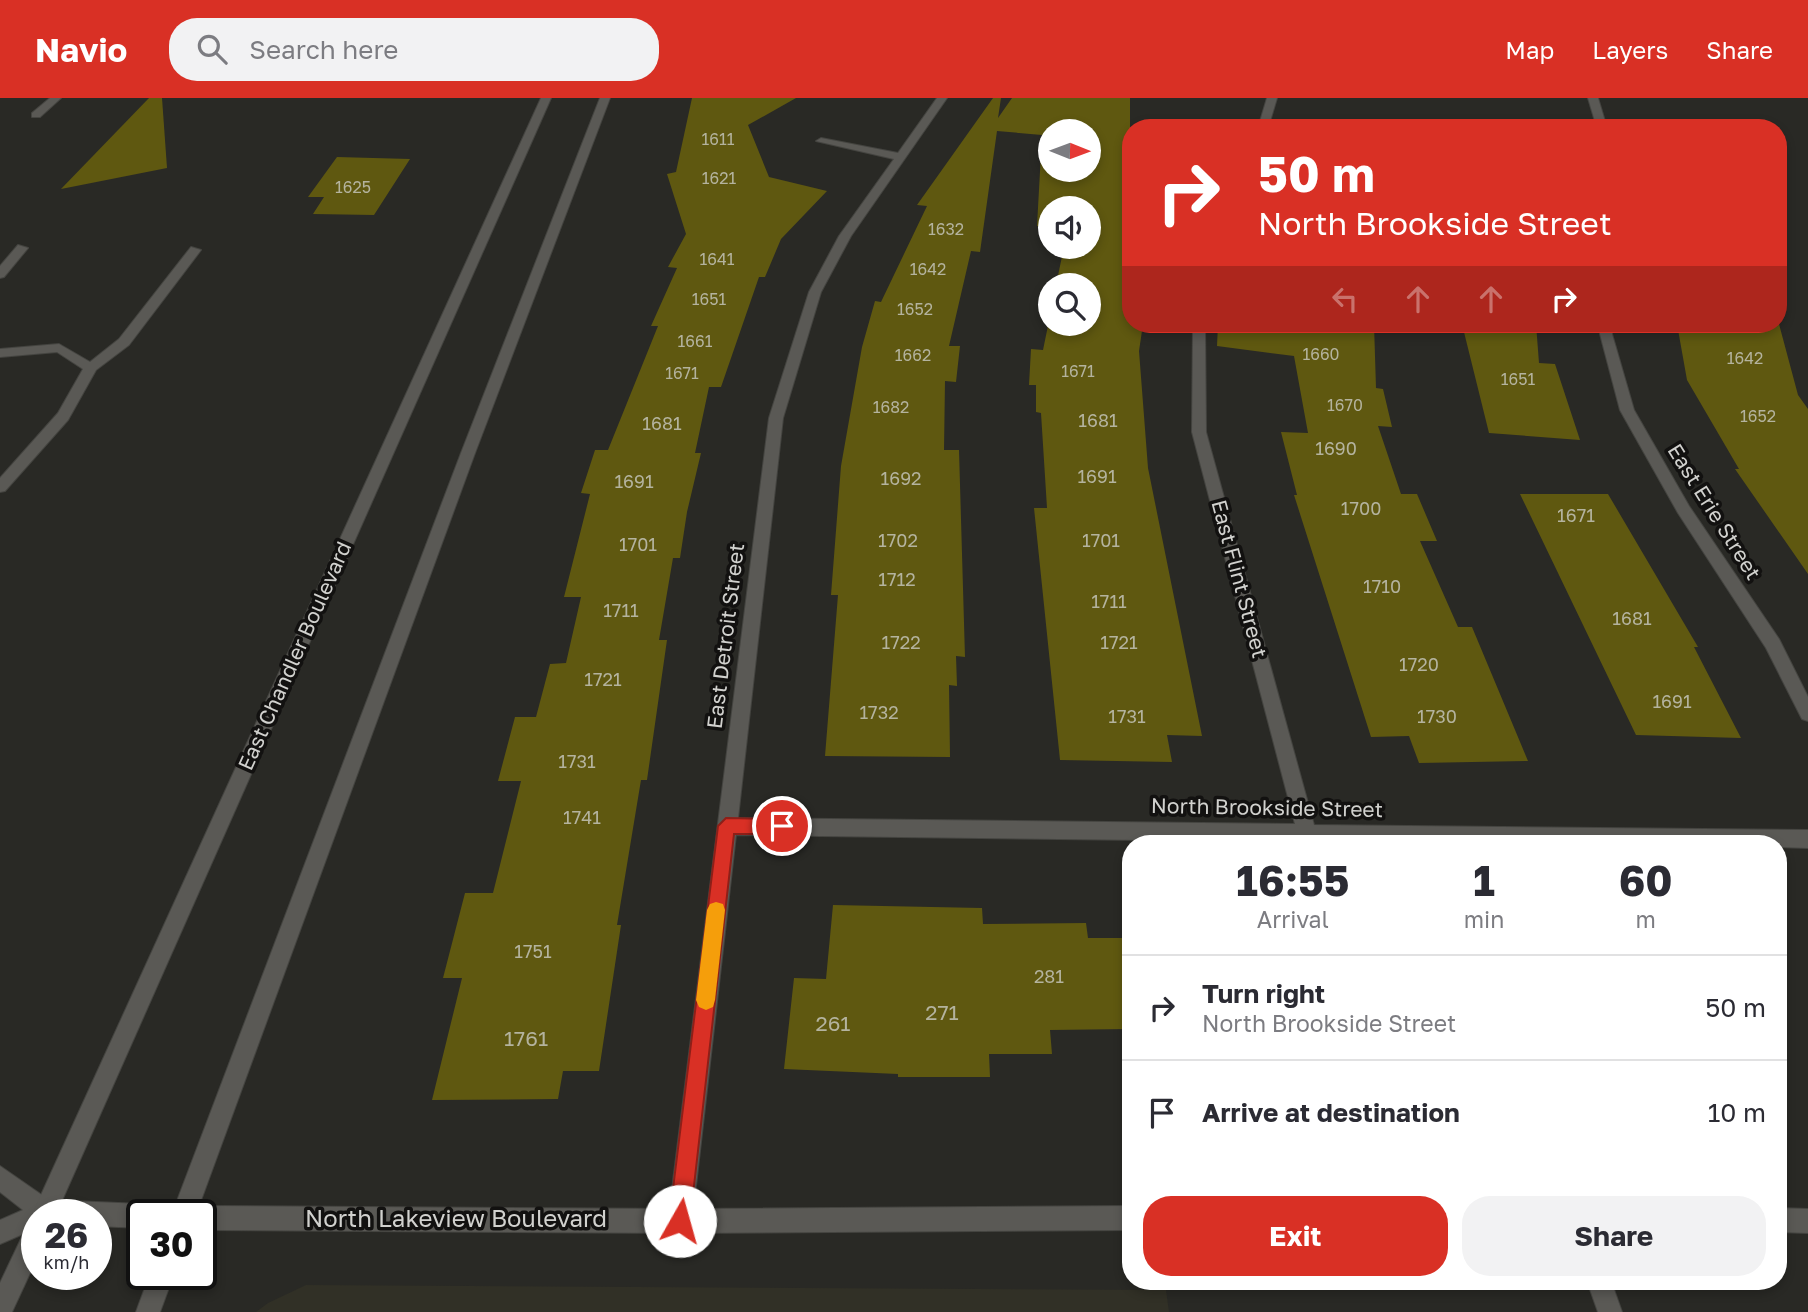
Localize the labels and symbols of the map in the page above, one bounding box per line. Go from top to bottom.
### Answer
north arrow [1038,119,1101,182]
house number: 1611 [702,129,735,149]
house number: 1621 [702,168,736,188]
house number: 1625 [335,177,371,197]
house number: 1632 [928,219,964,239]
house number: 1641 [700,249,735,269]
house number: 1642 [910,259,946,279]
house number: 1651 [692,289,726,309]
house number: 1652 [897,299,933,319]
house number: 1661 [678,331,713,351]
house number: 1660 [1302,344,1340,364]
house number: 1662 [895,345,931,365]
house number: 1642 [1727,348,1763,368]
house number: 1671 [1061,361,1095,381]
house number: 1671 [665,363,699,383]
house number: 1651 [1501,369,1535,389]
house number: 1670 [1327,395,1363,415]
house number: 1682 [873,397,909,417]
house number: 1652 [1740,406,1776,426]
house number: 1681 [1078,409,1118,431]
house number: 1681 [642,412,682,434]
house number: 1690 [1315,437,1357,459]
street label: East Erie Street [1663,439,1767,584]
house number: 1691 [1077,465,1117,487]
house number: 1692 [881,467,921,489]
house number: 1691 [614,470,654,492]
street label: East Flint Street [1206,497,1274,661]
house number: 1700 [1341,497,1381,519]
house number: 1671 [1557,504,1595,526]
house number: 1702 [878,529,918,551]
house number: 1701 [1082,529,1120,551]
house number: 1701 [619,533,657,555]
street label: East Chandler Boulevard [232,537,356,774]
street label: East Detroit Street [701,542,749,730]
house number: 1712 [878,568,916,590]
house number: 1710 [1363,575,1401,597]
house number: 1711 [1091,590,1127,612]
house number: 1711 [603,599,639,621]
house number: 1681 [1612,607,1652,629]
house number: 1722 [881,631,921,653]
house number: 1721 [1100,631,1138,653]
house number: 1720 [1399,653,1439,675]
house number: 1721 [584,668,622,690]
house number: 1691 [1652,690,1692,712]
house number: 1732 [859,701,899,723]
house number: 1731 [1108,705,1146,727]
house number: 1730 [1417,705,1457,727]
house number: 1731 [558,750,596,772]
street label: North Brookside Street [1151,792,1383,822]
pin [752,796,812,856]
house number: 1741 [563,806,601,828]
house number: 1751 [514,940,552,962]
house number: 281 [1034,965,1064,987]
house number: 271 [925,999,959,1025]
house number: 261 [815,1010,851,1036]
house number: 1761 [504,1025,548,1051]
position arrow [643,1184,717,1258]
speed limit sign: 30 [126,1199,217,1290]
street label: North Lakeview Boulevard [305,1203,607,1232]

